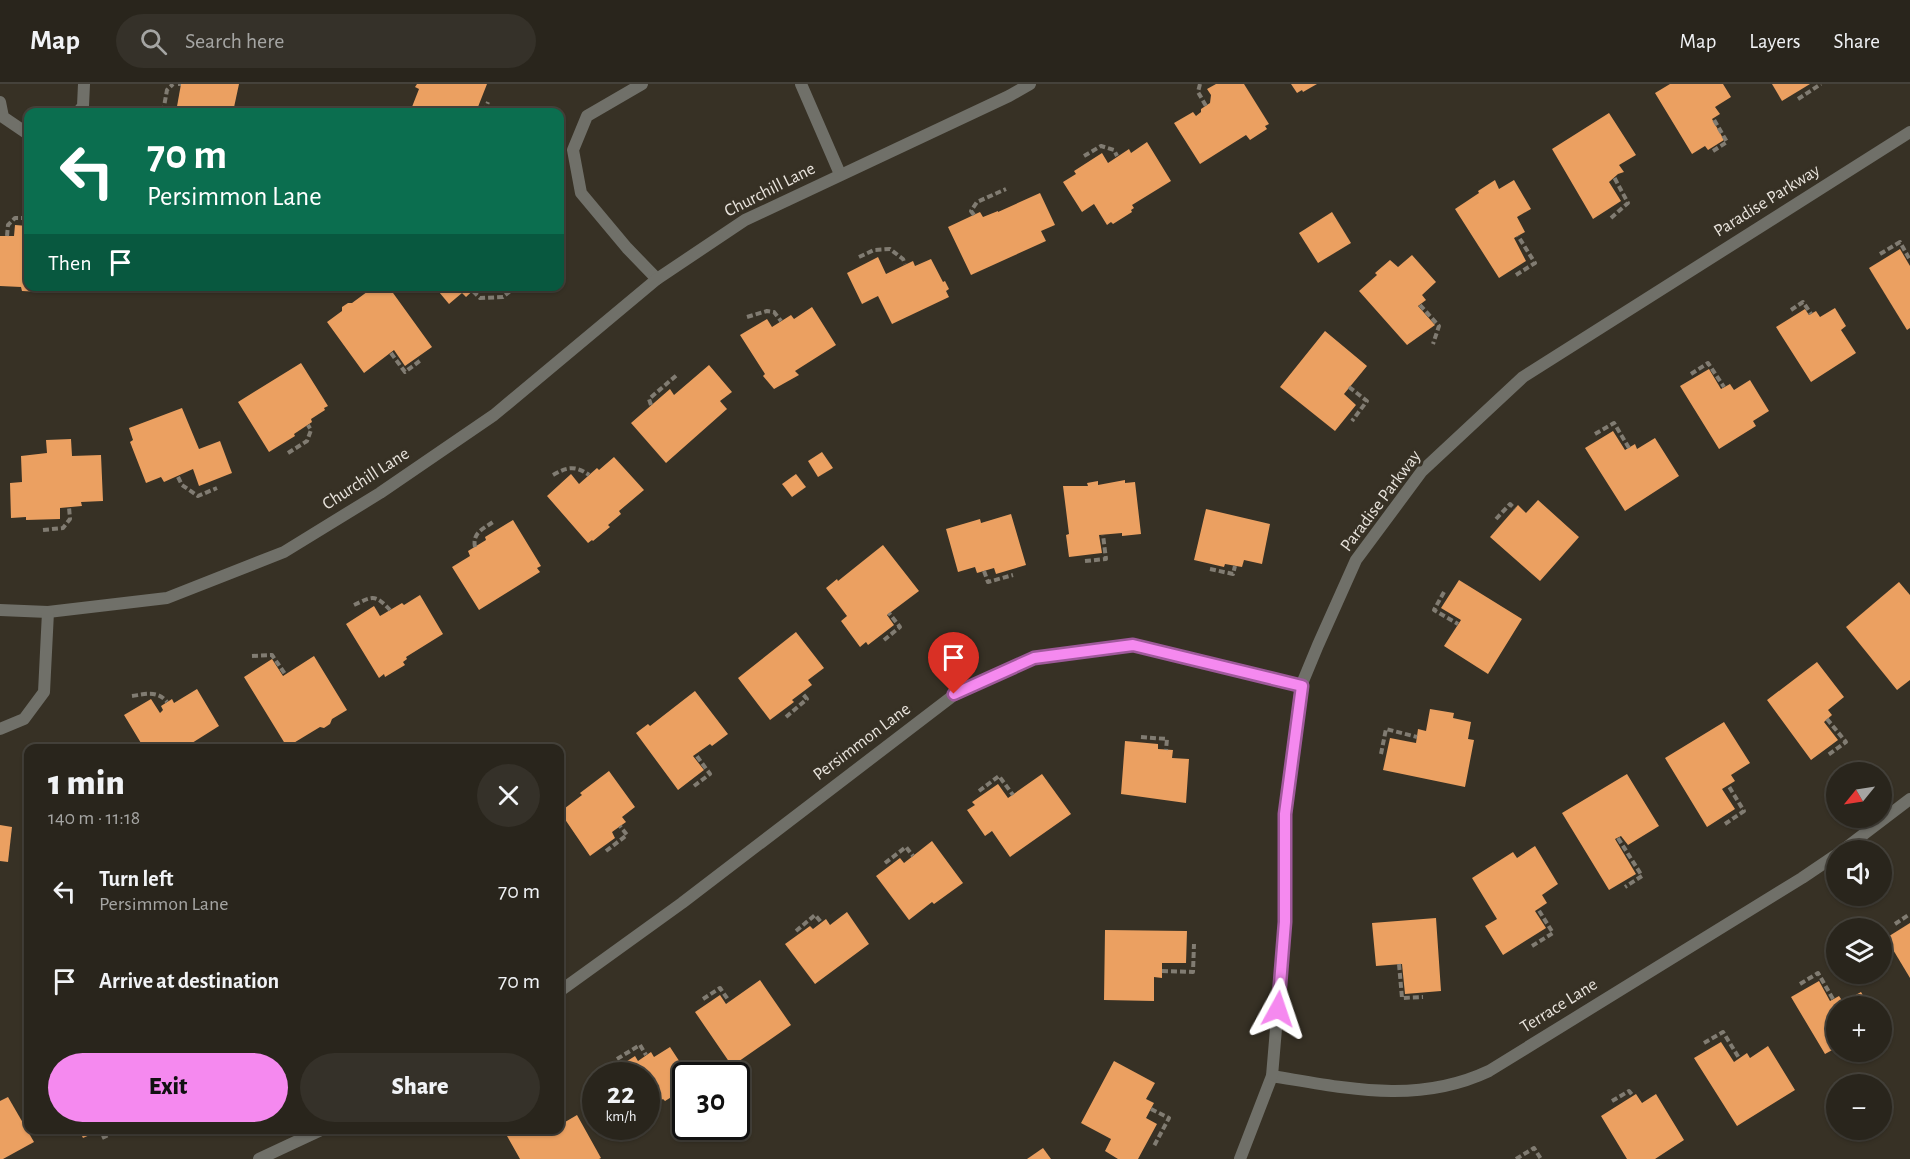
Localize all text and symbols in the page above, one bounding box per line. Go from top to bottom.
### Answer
search box [116,14,536,68]
icon: search [137,25,170,58]
text: Map [30,27,80,55]
text: Search here [185,30,284,52]
text: Map [1680,31,1716,52]
text: Layers [1749,31,1800,52]
text: Share [1833,31,1880,52]
icon: left [48,132,126,210]
text: 70 m [147,134,227,176]
street label: Churchill Lane [722,159,818,221]
street label: Paradise Parkway [1711,161,1823,241]
text: Persimmon Lane [147,183,322,210]
icon: arrive [104,246,137,279]
text: Then [48,252,92,274]
street label: Churchill Lane [319,444,413,514]
street label: Paradise Parkway [1337,447,1425,555]
pin [928,632,979,694]
icon: arrive [937,641,970,674]
street label: Persimmon Lane [810,700,914,784]
north arrow [1826,762,1892,828]
map controls [1826,762,1892,1140]
button: close [477,764,540,827]
text: 1 min [48,765,125,801]
text: 140 m · 11:18 [48,808,140,828]
button: sound [1826,840,1892,906]
text: Turn left [99,868,173,890]
icon: left [48,875,81,908]
text: 70 m [498,880,540,902]
text: Persimmon Lane [99,894,228,914]
button: layers [1826,918,1892,984]
icon: arrive [48,965,81,998]
text: Arrive at destination [99,970,279,992]
text: 70 m [498,970,540,992]
street label: Terrace Lane [1517,975,1601,1037]
position arrow [1246,977,1310,1041]
button: + [1826,996,1892,1062]
button: Exit [48,1053,288,1122]
button: Share [300,1053,540,1122]
speed limit sign: 30 [672,1062,750,1140]
button: − [1826,1074,1892,1140]
text: 22 [607,1079,635,1109]
text: km/h [606,1109,636,1124]

